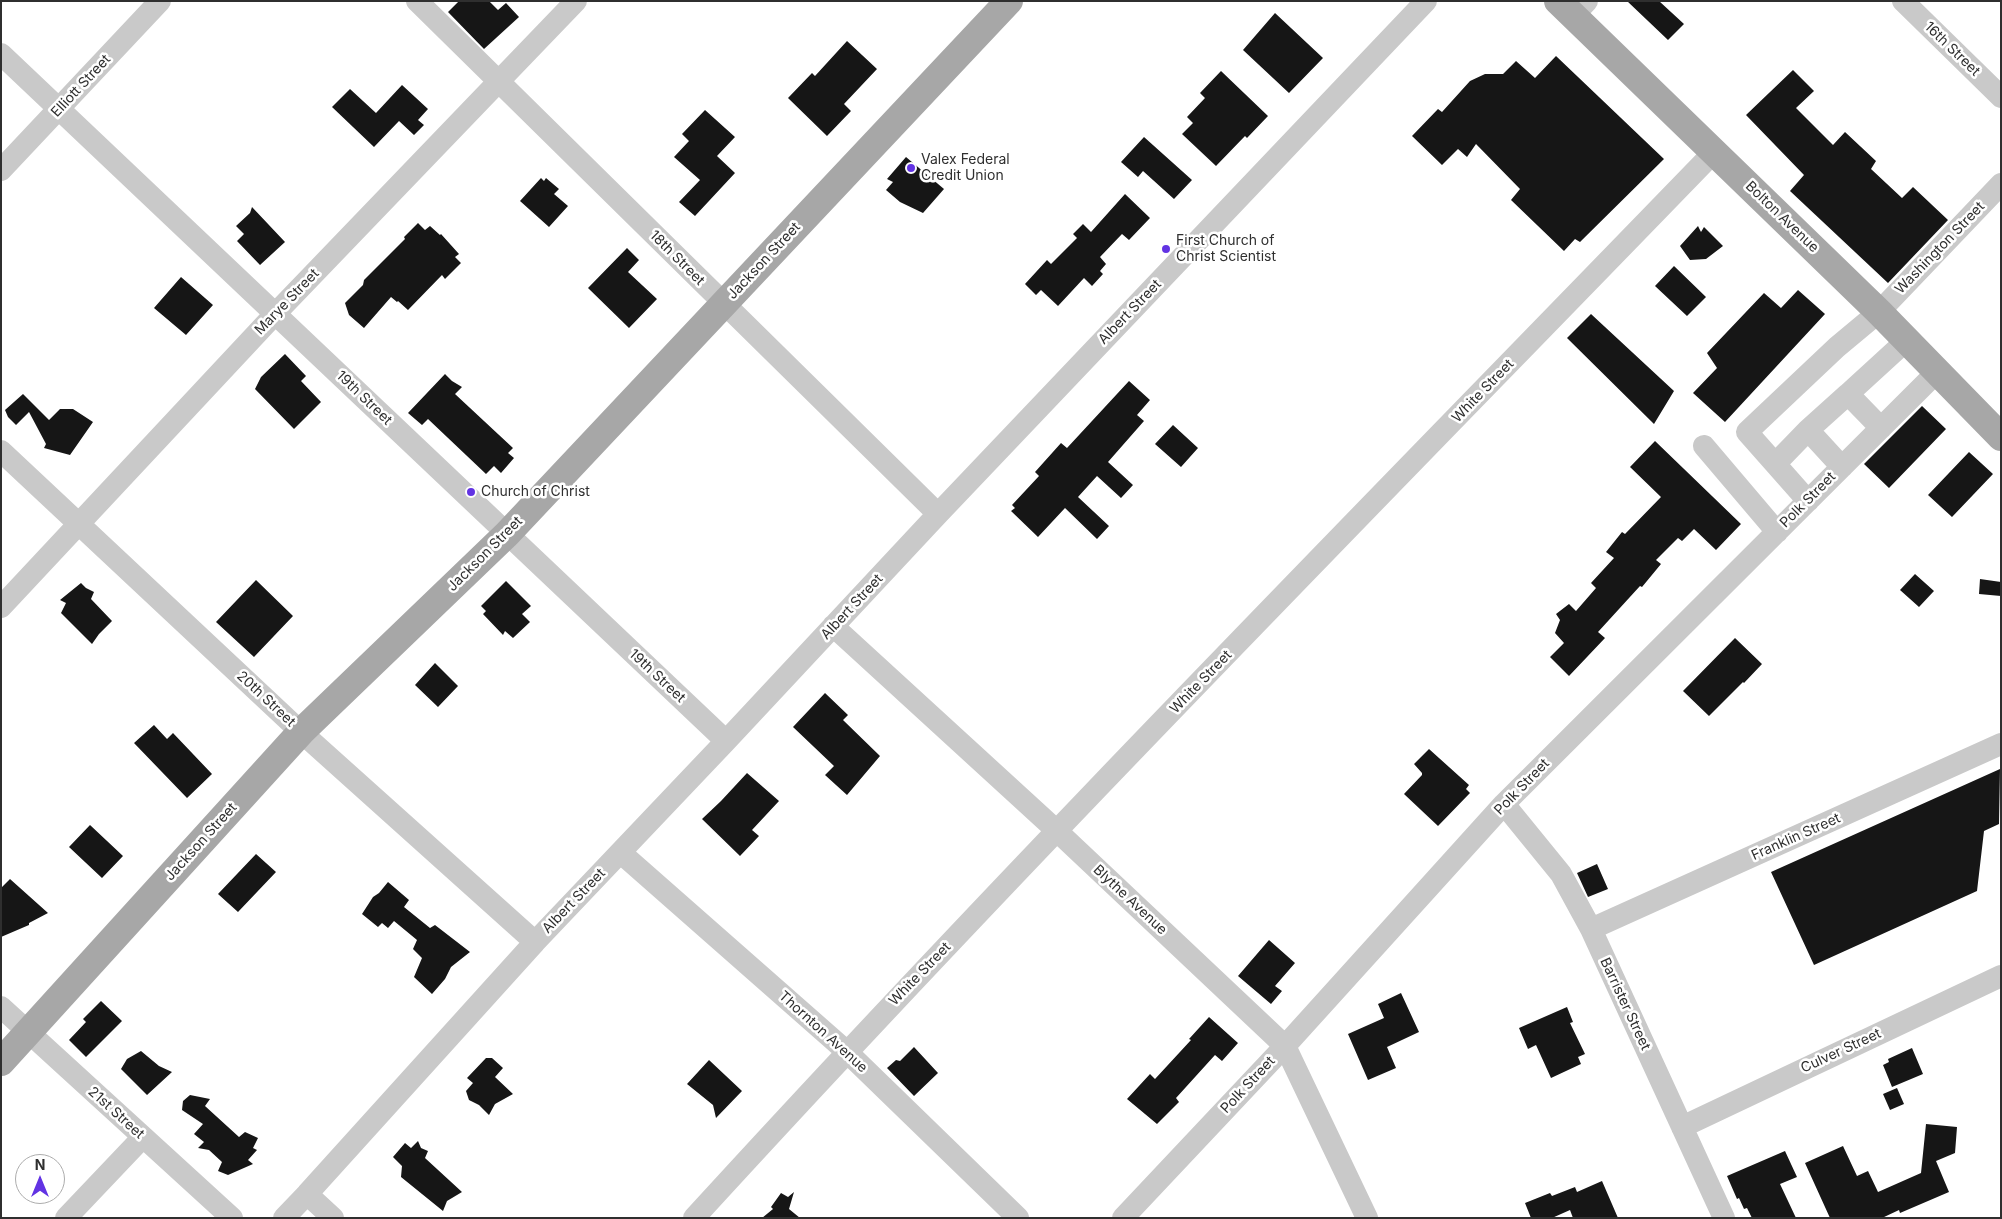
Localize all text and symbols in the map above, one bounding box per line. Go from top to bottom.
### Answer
street label: 16th Street [1921,18,1983,80]
street label: Elliott Street [48,51,114,121]
place label: Valex Federal Credit Union [921,152,1010,184]
marker: Valex Federal Credit Union [905,162,917,174]
street label: Bolton Avenue [1742,178,1822,256]
street label: Washington Street [1892,198,1988,298]
street label: Jackson Street [724,219,804,303]
street label: 18th Street [646,227,708,289]
place label: First Church of Christ Scientist [1176,233,1276,266]
marker: First Church of Christ Scientist [1160,243,1172,255]
street label: Marye Street [251,266,323,338]
street label: Albert Street [1095,276,1165,348]
street label: White Street [1449,356,1517,426]
street label: 19th Street [333,367,395,429]
street label: Polk Street [1777,469,1839,531]
place label: Church of Christ [481,484,590,500]
marker: Church of Christ [465,486,477,498]
street label: Jackson Street [444,513,526,595]
street label: Albert Street [817,571,887,643]
street label: 19th Street [625,646,689,706]
street label: White Street [1167,647,1235,717]
street label: 20th Street [233,668,299,730]
street label: Polk Street [1491,755,1553,819]
street label: Jackson Street [162,800,240,884]
street label: Franklin Street [1749,810,1843,864]
street label: Blythe Avenue [1090,862,1170,938]
street label: Albert Street [539,865,609,937]
street label: White Street [886,939,954,1009]
street label: Barrister Street [1596,955,1654,1053]
street label: Thornton Avenue [775,988,871,1076]
street label: Culver Street [1798,1025,1884,1077]
street label: Polk Street [1217,1053,1279,1117]
street label: 21st Street [85,1083,147,1143]
north arrow [15,1154,65,1204]
text: N [35,1156,45,1173]

